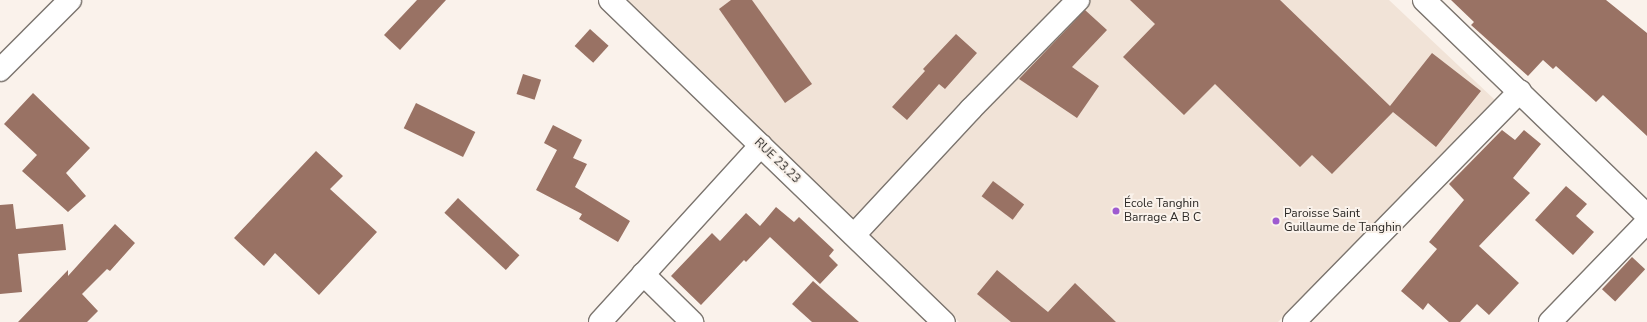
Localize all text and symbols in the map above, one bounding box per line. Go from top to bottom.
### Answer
street label: RUE 23.23 [751,136,803,186]
place label: École Tanghin Barrage A B C [1124,197,1201,225]
marker: École Tanghin Barrage A B C [1111,206,1121,216]
place label: Paroisse Saint Guillaume de Tanghin [1284,207,1402,235]
marker: Paroisse Saint Guillaume de Tanghin [1271,216,1281,226]

